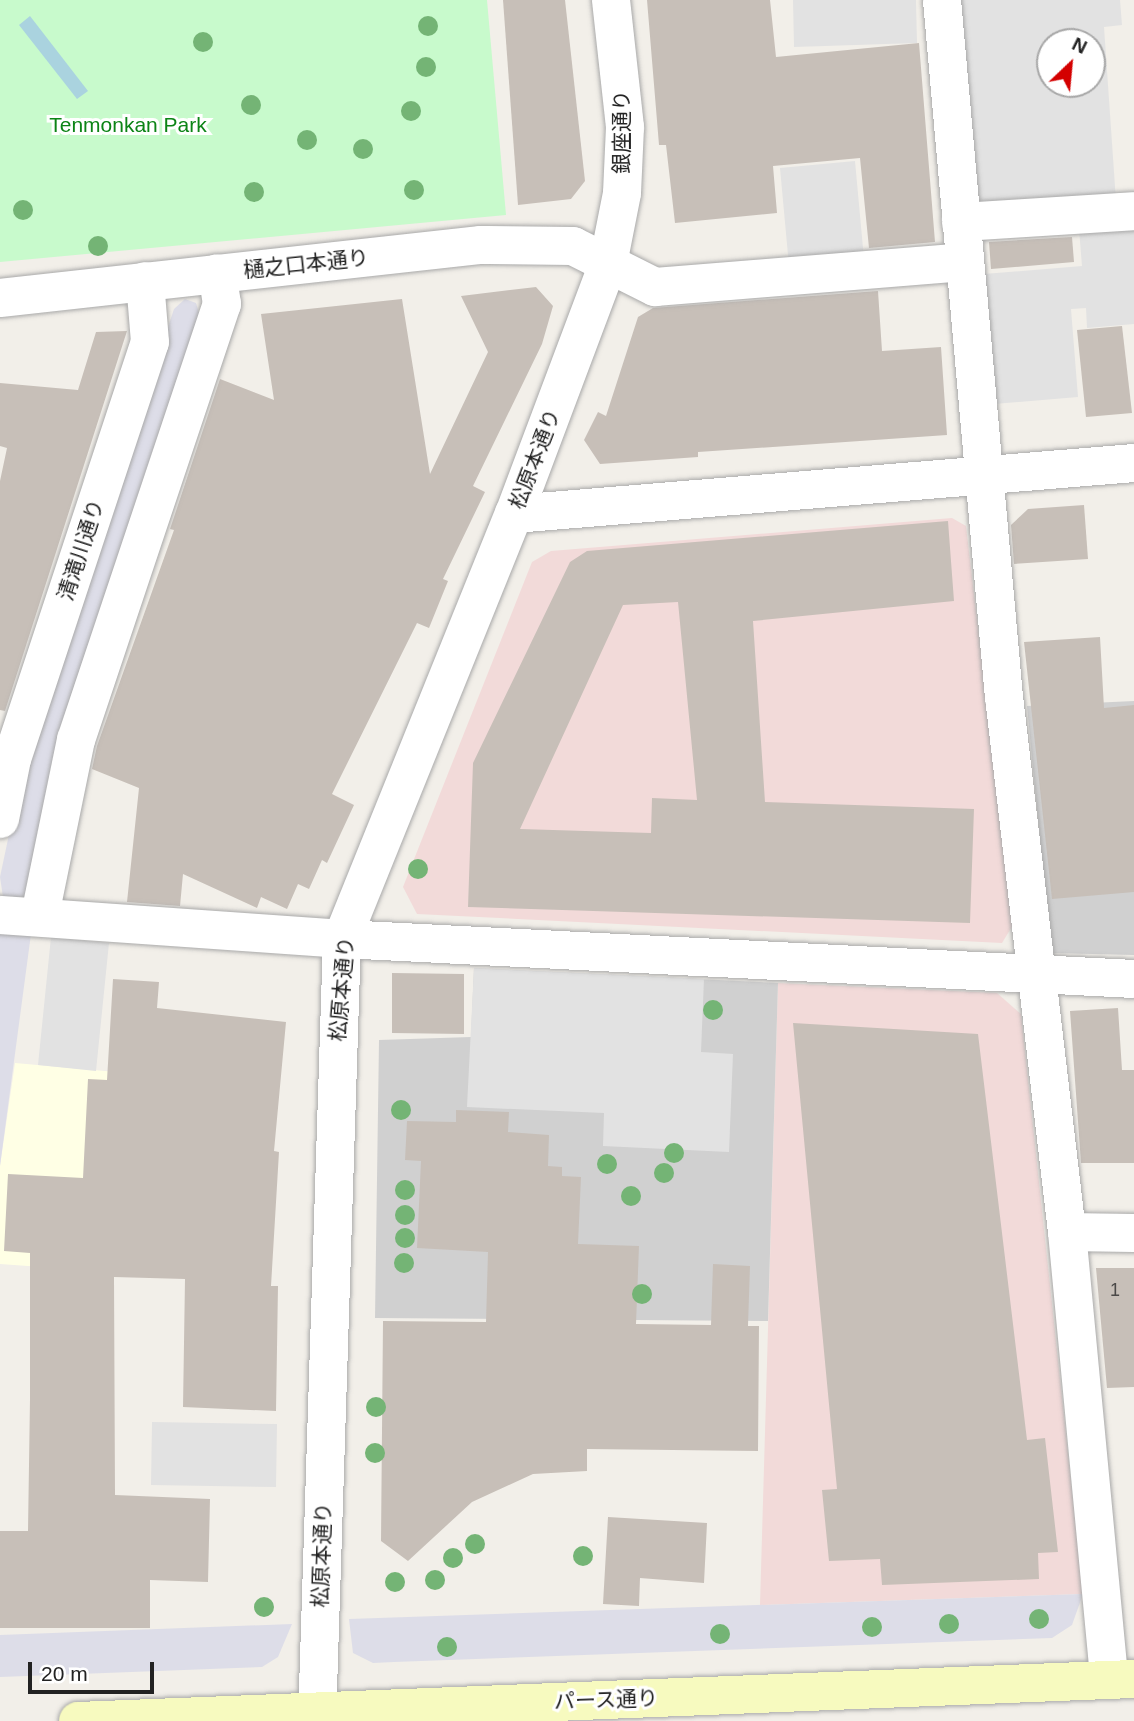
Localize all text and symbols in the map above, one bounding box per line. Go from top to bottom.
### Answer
north arrow [1036,28,1106,98]
text: N [1069,33,1090,58]
street label: 銀座通り [609,90,635,174]
park label: Tenmonkan Park [49,112,207,138]
street label: 樋之口本通り [242,245,370,283]
street label: 松原本通り [504,405,566,513]
street label: 清滝川通り [53,496,109,604]
street label: 松原本通り [325,936,359,1042]
house number: 1 [1110,1279,1120,1301]
street label: 松原本通り [308,1502,336,1608]
scale bar [32,1648,158,1692]
text: 20 m [41,1662,88,1685]
street label: パース通り [553,1686,659,1714]

